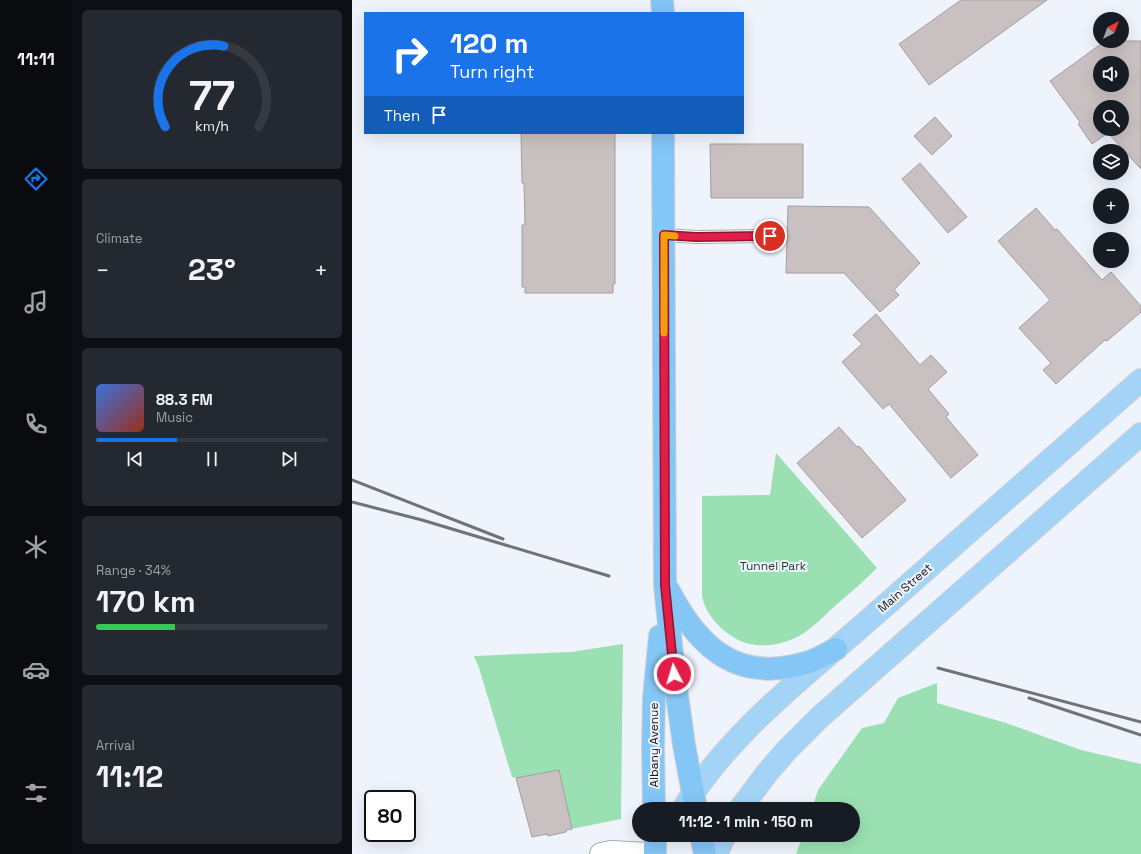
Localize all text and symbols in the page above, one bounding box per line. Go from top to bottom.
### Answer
north arrow [1093,12,1129,48]
map controls [1093,12,1129,268]
text: 120 m [450,25,528,61]
icon: right [384,28,436,80]
text: 11:11 [17,47,55,70]
button: sound [1093,56,1129,92]
text: Turn right [450,60,534,83]
text: 77 [189,69,235,122]
button: search [1093,100,1129,136]
icon: arrive [428,104,450,126]
text: Then [384,106,420,125]
text: km/h [195,117,229,135]
button: layers [1093,144,1129,180]
icon: directions [22,165,50,193]
button: + [1093,188,1129,224]
pin [753,219,787,253]
icon: arrive [759,225,781,247]
text: Climate [96,230,142,247]
button: − [1093,232,1129,268]
text: 23° [188,250,236,289]
text: − [96,256,110,284]
text: + [314,256,328,284]
icon: music [22,288,50,316]
text: 88.3 FM [156,390,213,409]
text: Music [156,409,193,426]
icon: phone [22,410,50,438]
icon: previous [124,448,146,470]
icon: pause [201,448,223,470]
icon: next [278,448,300,470]
icon: climate [22,533,50,561]
park label: Tunnel Park [740,558,807,574]
street label: Main Street [874,560,936,616]
text: Range · 34% [96,562,171,579]
text: 170 km [96,582,196,621]
position arrow [653,653,695,695]
icon: car [22,656,50,684]
street label: Albany Avenue [646,702,662,788]
text: Arrival [96,737,135,754]
text: 11:12 [96,757,163,796]
icon: filters [22,779,50,807]
speed limit sign: 80 [364,790,416,842]
text: 11:12 · 1 min · 150 m [679,812,813,831]

